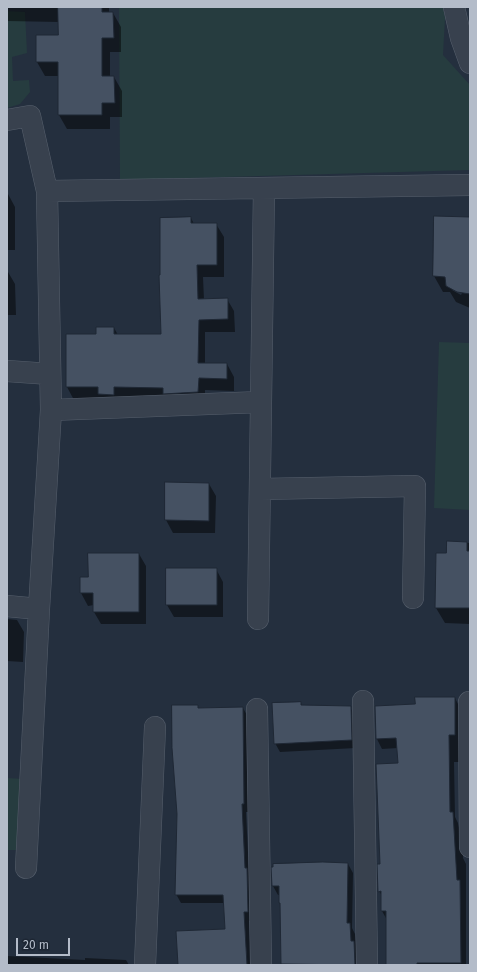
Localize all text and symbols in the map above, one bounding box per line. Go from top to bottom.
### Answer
scale bar [18,930,72,956]
text: 20 m [23,938,49,952]

